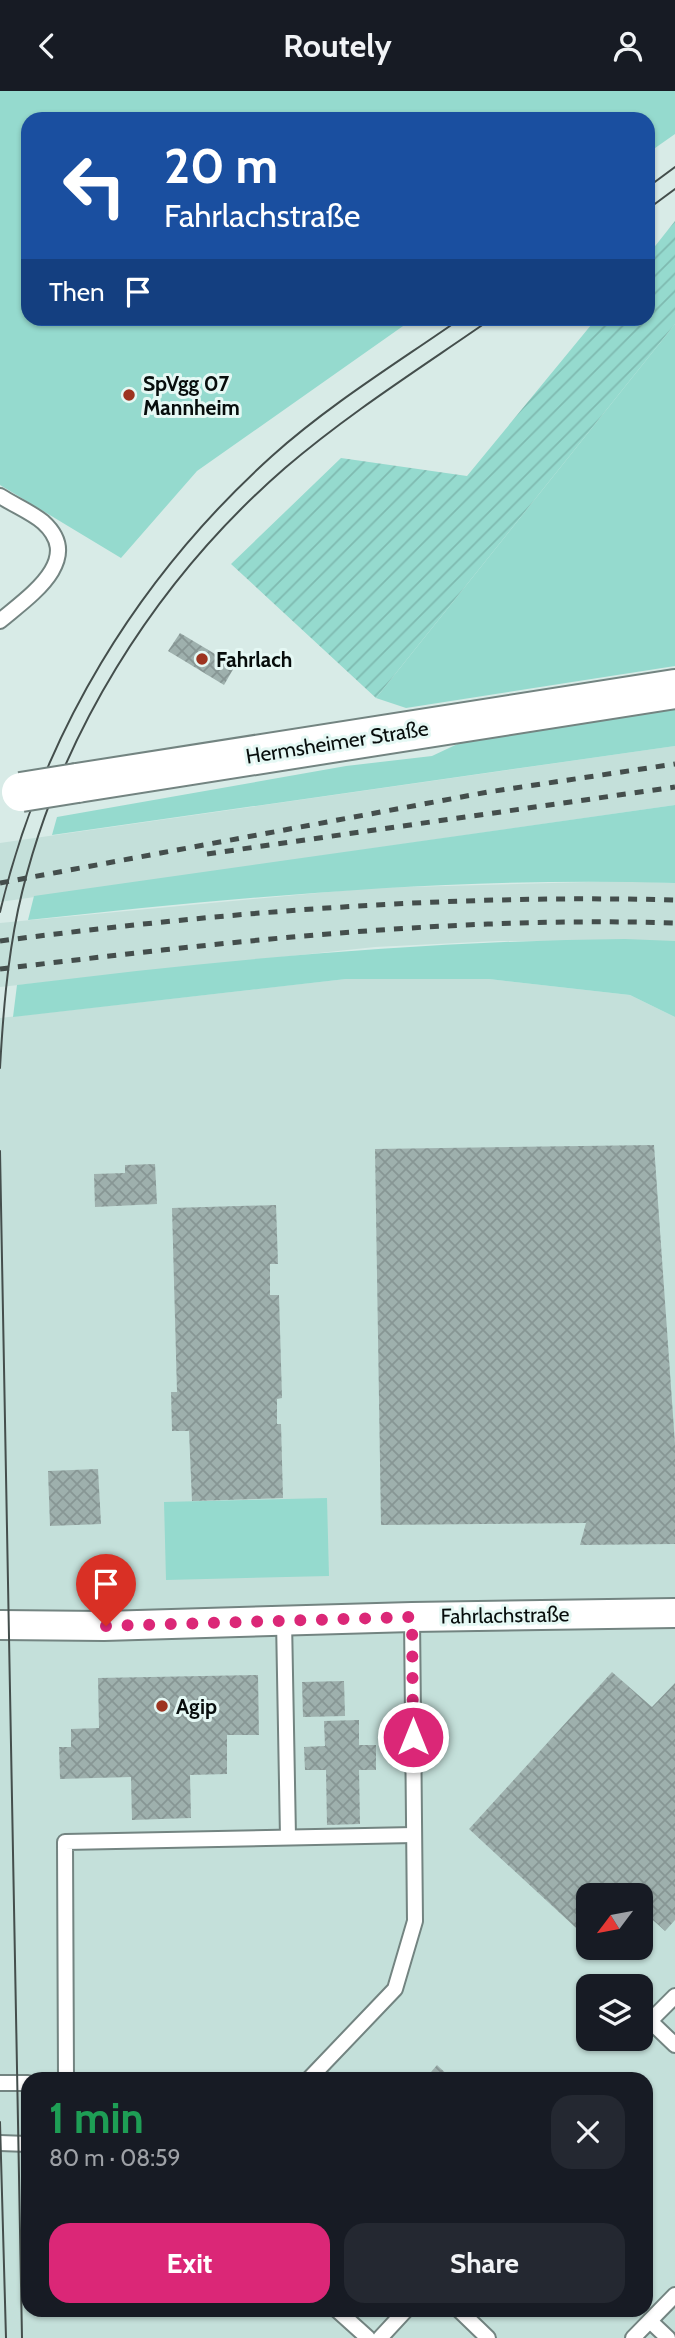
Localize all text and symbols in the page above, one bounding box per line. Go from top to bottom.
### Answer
text: Routely [283,26,392,65]
icon: back [28,27,66,65]
icon: person [609,27,647,65]
text: 20 m [164,136,278,195]
icon: left [49,140,140,231]
text: Fahrlachstraße [164,196,360,235]
icon: arrive [119,273,157,311]
text: Then [49,276,105,308]
place label: SpVgg 07 Mannheim [143,371,240,420]
marker: SpVgg 07 Mannheim [121,387,137,403]
place label: Fahrlach [216,647,292,672]
marker: Fahrlach [194,651,210,667]
street label: Hermsheimer Straße [244,715,430,769]
pin [76,1554,136,1626]
icon: arrive [87,1565,125,1603]
street label: Fahrlachstraße [440,1601,570,1629]
place label: Agip [176,1694,217,1719]
marker: Agip [154,1698,170,1714]
position arrow [376,1700,450,1774]
north arrow [576,1883,653,1960]
map controls [576,1883,653,2051]
button: layers [576,1974,653,2051]
text: 1 min [49,2092,144,2144]
button: close [551,2095,625,2169]
text: 80 m · 08:59 [49,2144,180,2172]
button: Exit [49,2223,330,2303]
button: Share [344,2223,625,2303]

